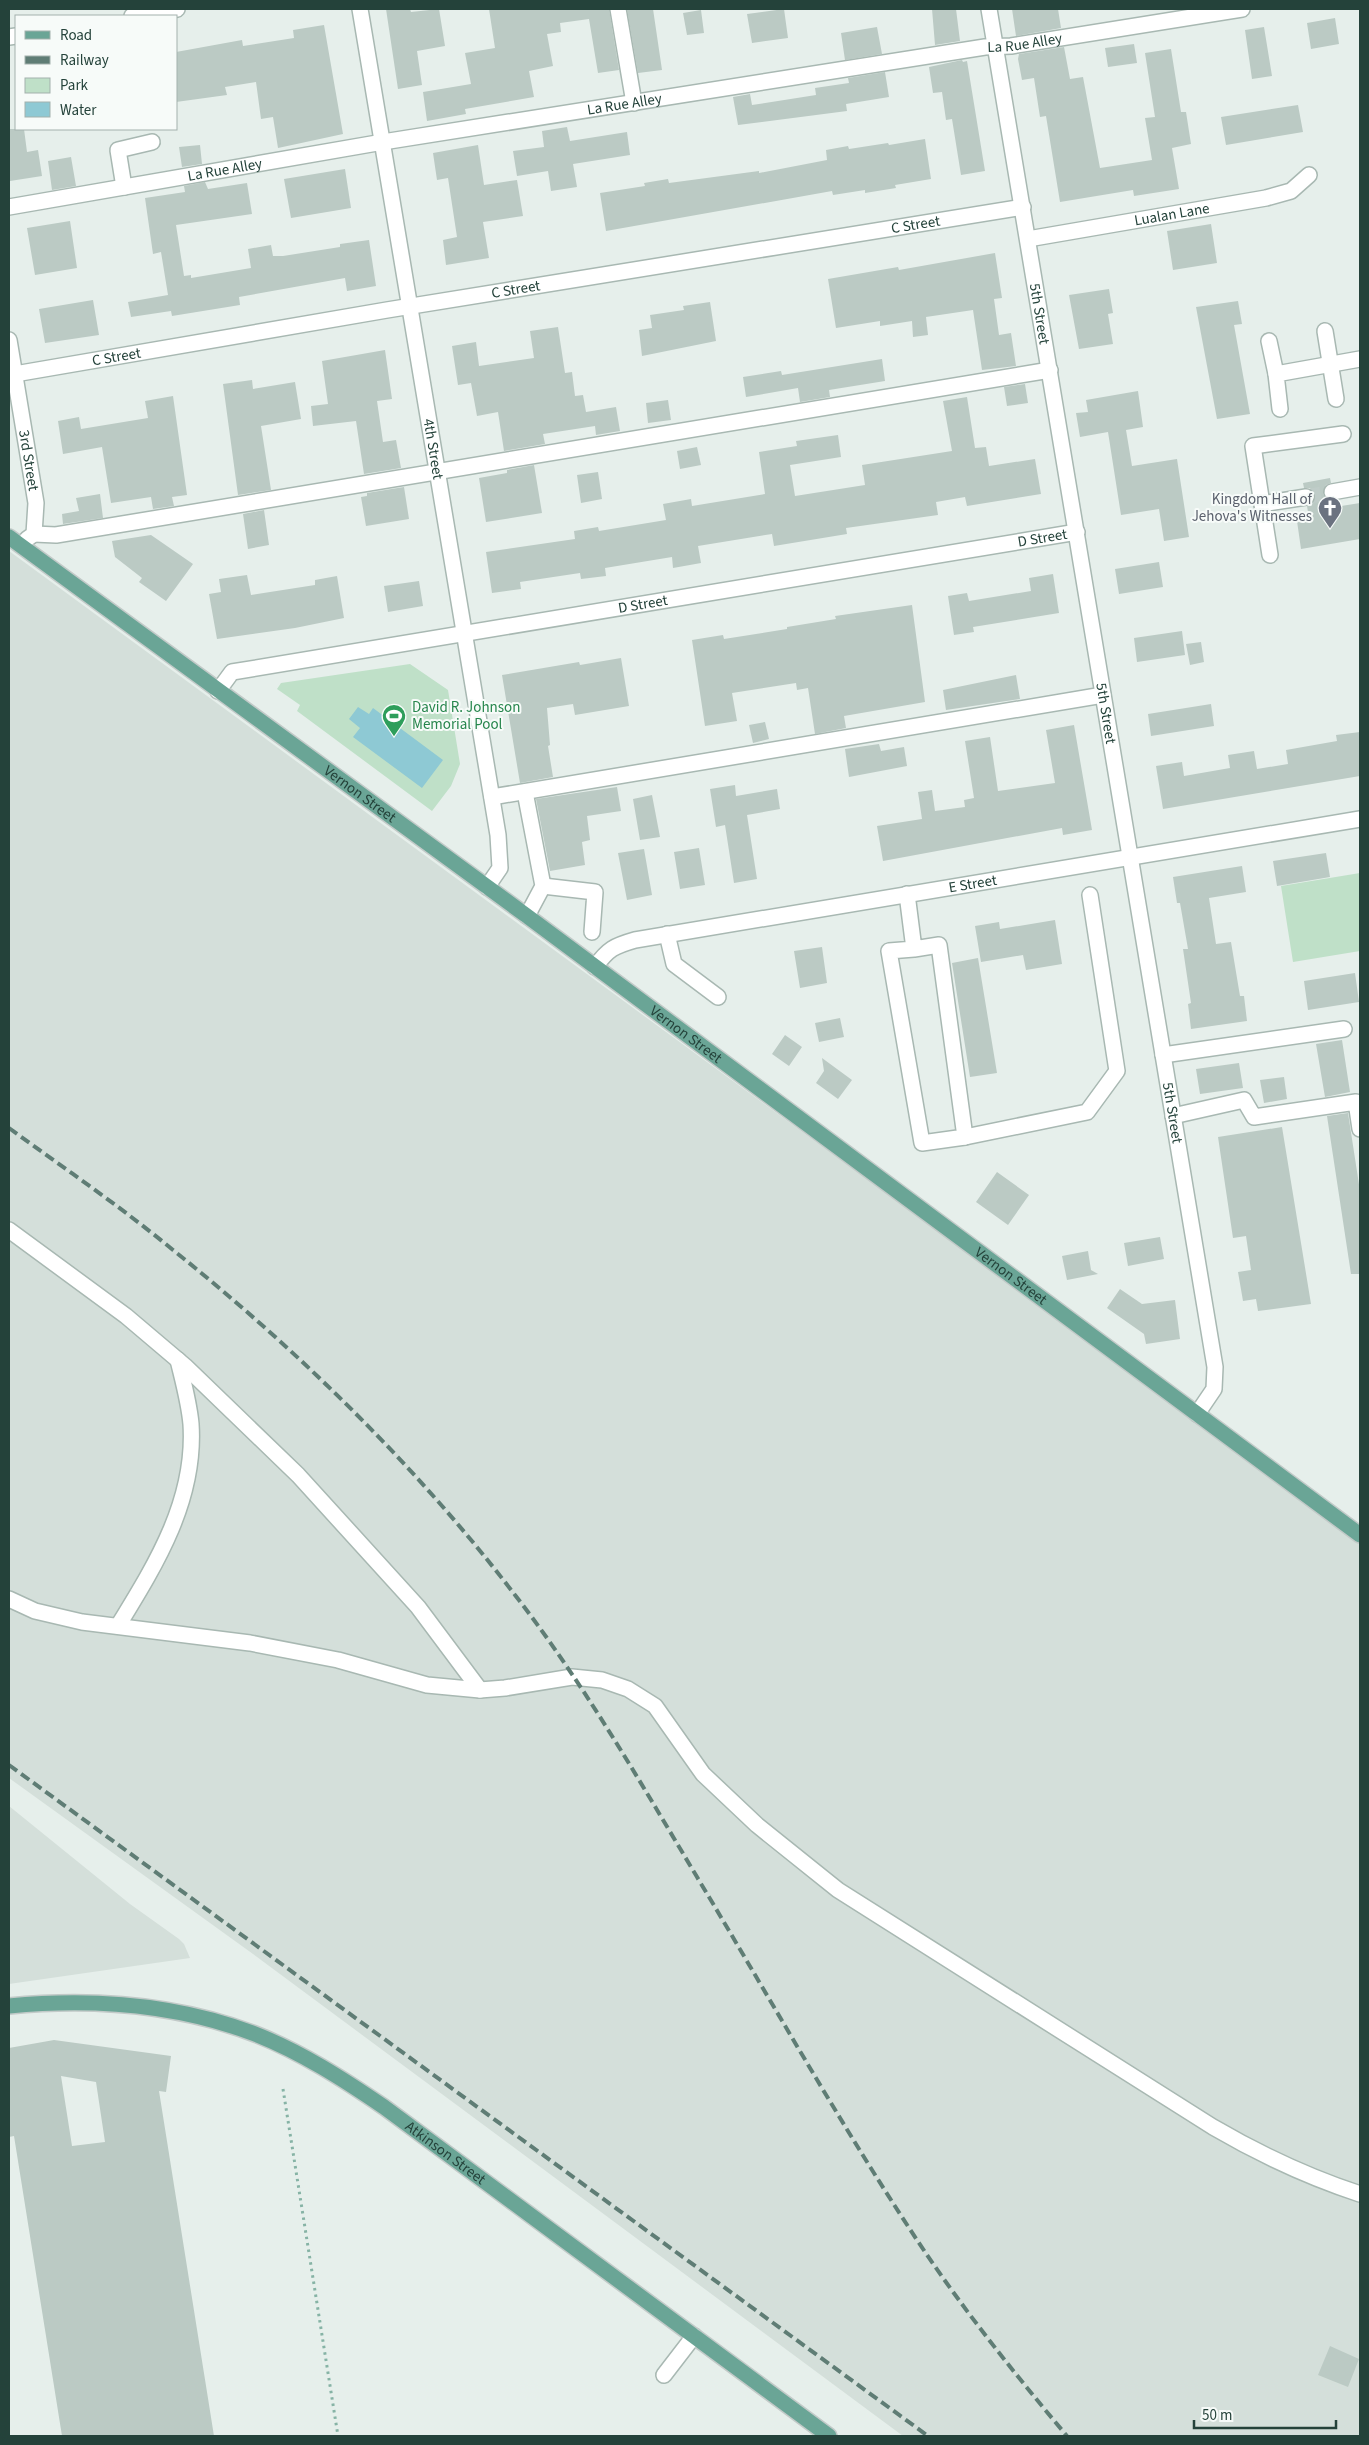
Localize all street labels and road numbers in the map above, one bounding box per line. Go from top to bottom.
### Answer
street label: La Rue Alley [987,28,1064,58]
street label: La Rue Alley [586,88,663,121]
street label: La Rue Alley [186,153,264,187]
street label: Lualan Lane [1133,198,1211,232]
street label: C Street [890,211,942,239]
street label: C Street [490,275,542,304]
street label: 5th Street [1024,282,1055,346]
street label: C Street [90,343,143,372]
street label: 4th Street [418,417,448,481]
street label: 3rd Street [13,428,44,492]
street label: D Street [1016,524,1069,553]
street label: D Street [617,590,669,619]
street label: 5th Street [1090,681,1121,745]
street label: Vernon Street [319,761,400,828]
street label: E Street [947,870,998,898]
street label: Vernon Street [645,1001,726,1068]
street label: 5th Street [1157,1081,1188,1145]
street label: Vernon Street [970,1242,1051,1310]
street label: Atkinson Street [401,2116,490,2190]

